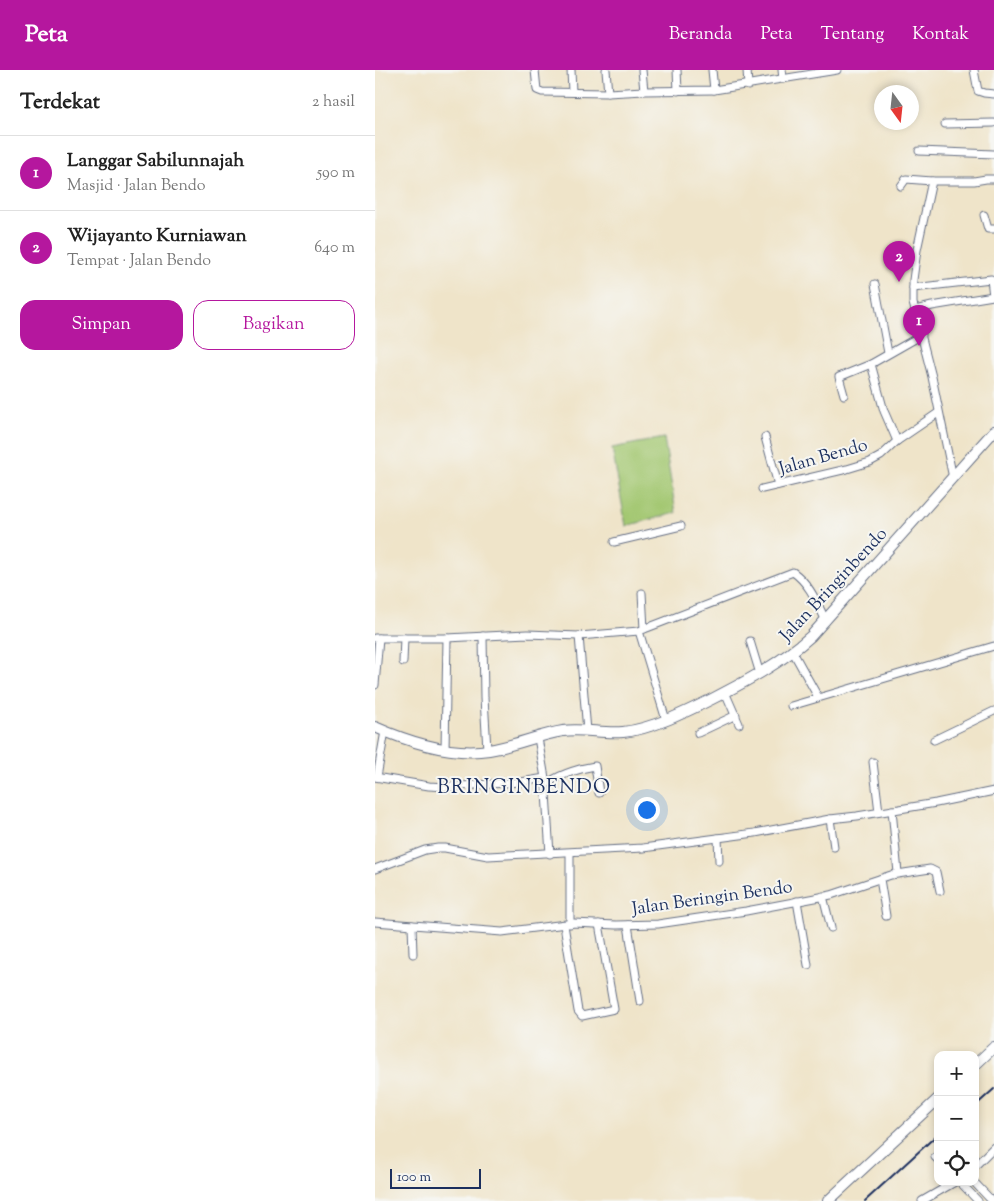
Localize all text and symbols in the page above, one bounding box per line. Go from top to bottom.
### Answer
text: Peta [25,18,68,52]
text: Beranda [669,22,732,48]
text: Peta [760,22,793,48]
text: Tentang [821,22,884,48]
text: Kontak [912,22,969,48]
north arrow [874,85,919,130]
text: Terdekat [20,88,100,118]
text: 2 hasil [312,91,355,114]
text: Langgar Sabilunnajah [67,148,244,175]
text: 1 [33,162,39,185]
text: 590 m [317,162,355,185]
text: Masjid · Jalan Bendo [67,175,205,198]
text: Wijayanto Kurniawan [67,223,247,250]
text: 2 [32,237,40,260]
text: 640 m [314,237,355,260]
pin: 2 [883,241,915,282]
text: Tempat · Jalan Bendo [67,250,211,273]
button: Simpan [20,300,183,350]
button: Bagikan [193,300,355,350]
pin: 1 [903,305,935,346]
street label: Jalan Bendo [775,433,871,483]
street label: Jalan Bringinbendo [774,522,894,649]
district label: BRINGINBENDO [437,774,611,803]
your location [634,797,660,823]
street label: Jalan Beringin Bendo [629,875,794,923]
map controls [934,1051,979,1186]
button: + [934,1051,979,1096]
button: − [934,1096,979,1141]
button: locate [934,1141,979,1186]
scale bar [390,1166,481,1189]
text: 100 m [397,1168,431,1188]

